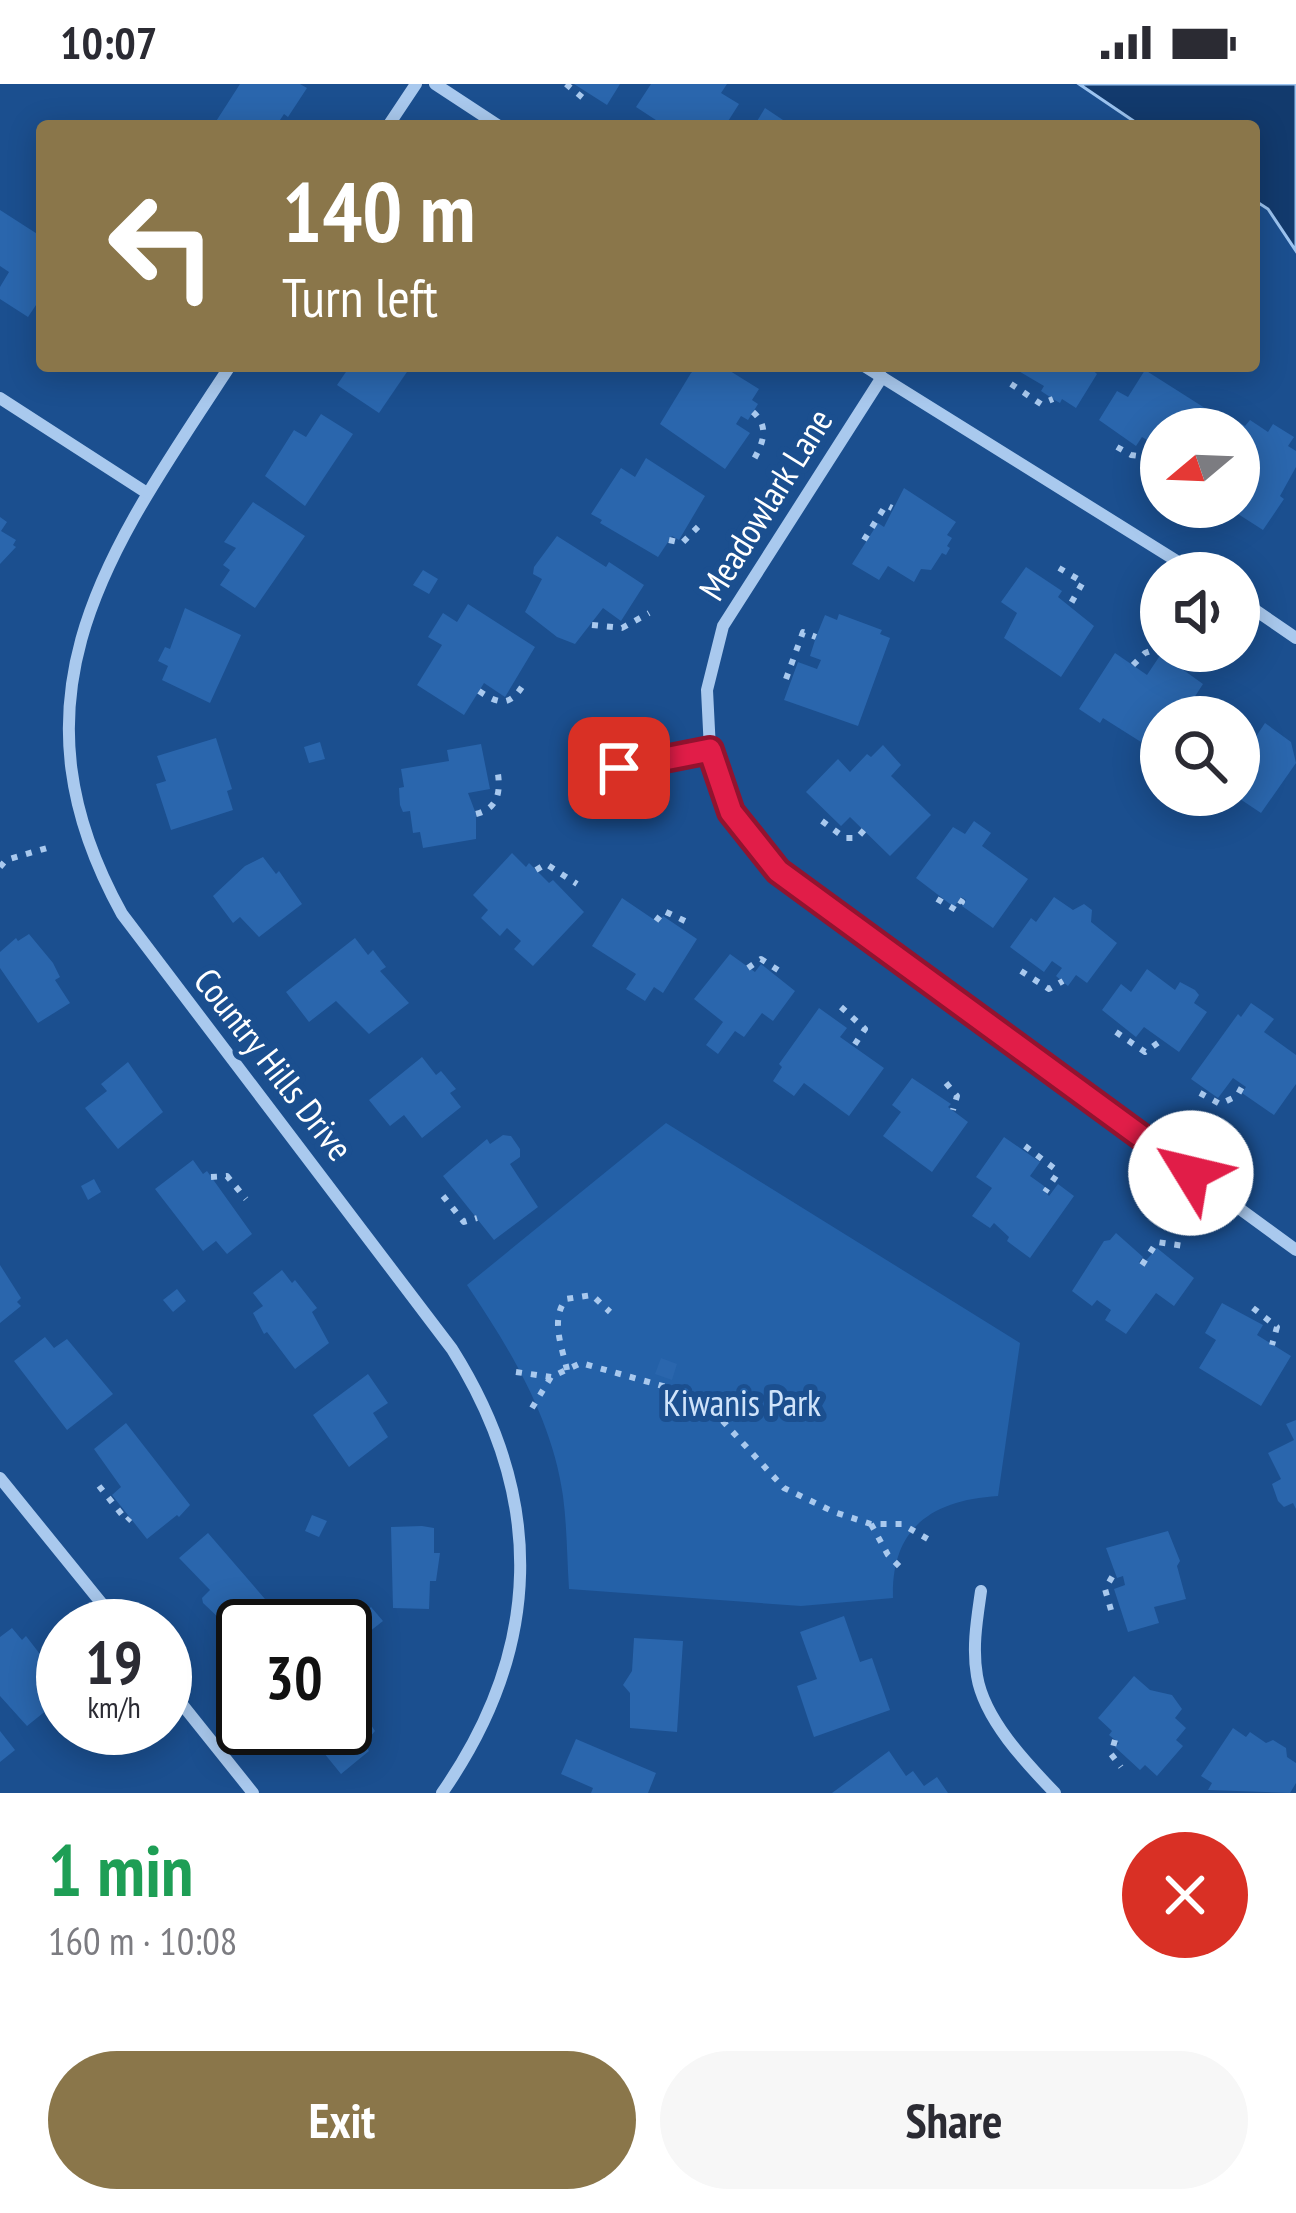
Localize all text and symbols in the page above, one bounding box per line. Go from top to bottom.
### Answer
text: 10:07 [60,13,157,71]
text: 140 m [282,156,475,265]
icon: left [84,168,240,324]
text: Turn left [282,262,438,332]
street label: Meadowlark Lane [688,399,842,609]
north arrow [1140,408,1260,528]
map controls [1140,408,1260,816]
button: sound [1140,552,1260,672]
button: search [1140,696,1260,816]
pin [568,717,670,819]
icon: arrive [586,735,652,801]
street label: Country Hills Drive [184,958,364,1170]
position arrow [1128,1110,1254,1236]
park label: Kiwanis Park [663,1379,821,1426]
speed limit sign: 30 [216,1599,372,1755]
text: 19 [85,1623,143,1701]
text: km/h [87,1687,141,1726]
text: 1 min [48,1823,193,1916]
button: close [1122,1832,1248,1958]
text: 160 m · 10:08 [48,1915,237,1966]
button: Exit [48,2051,636,2189]
button: Share [660,2051,1248,2189]

